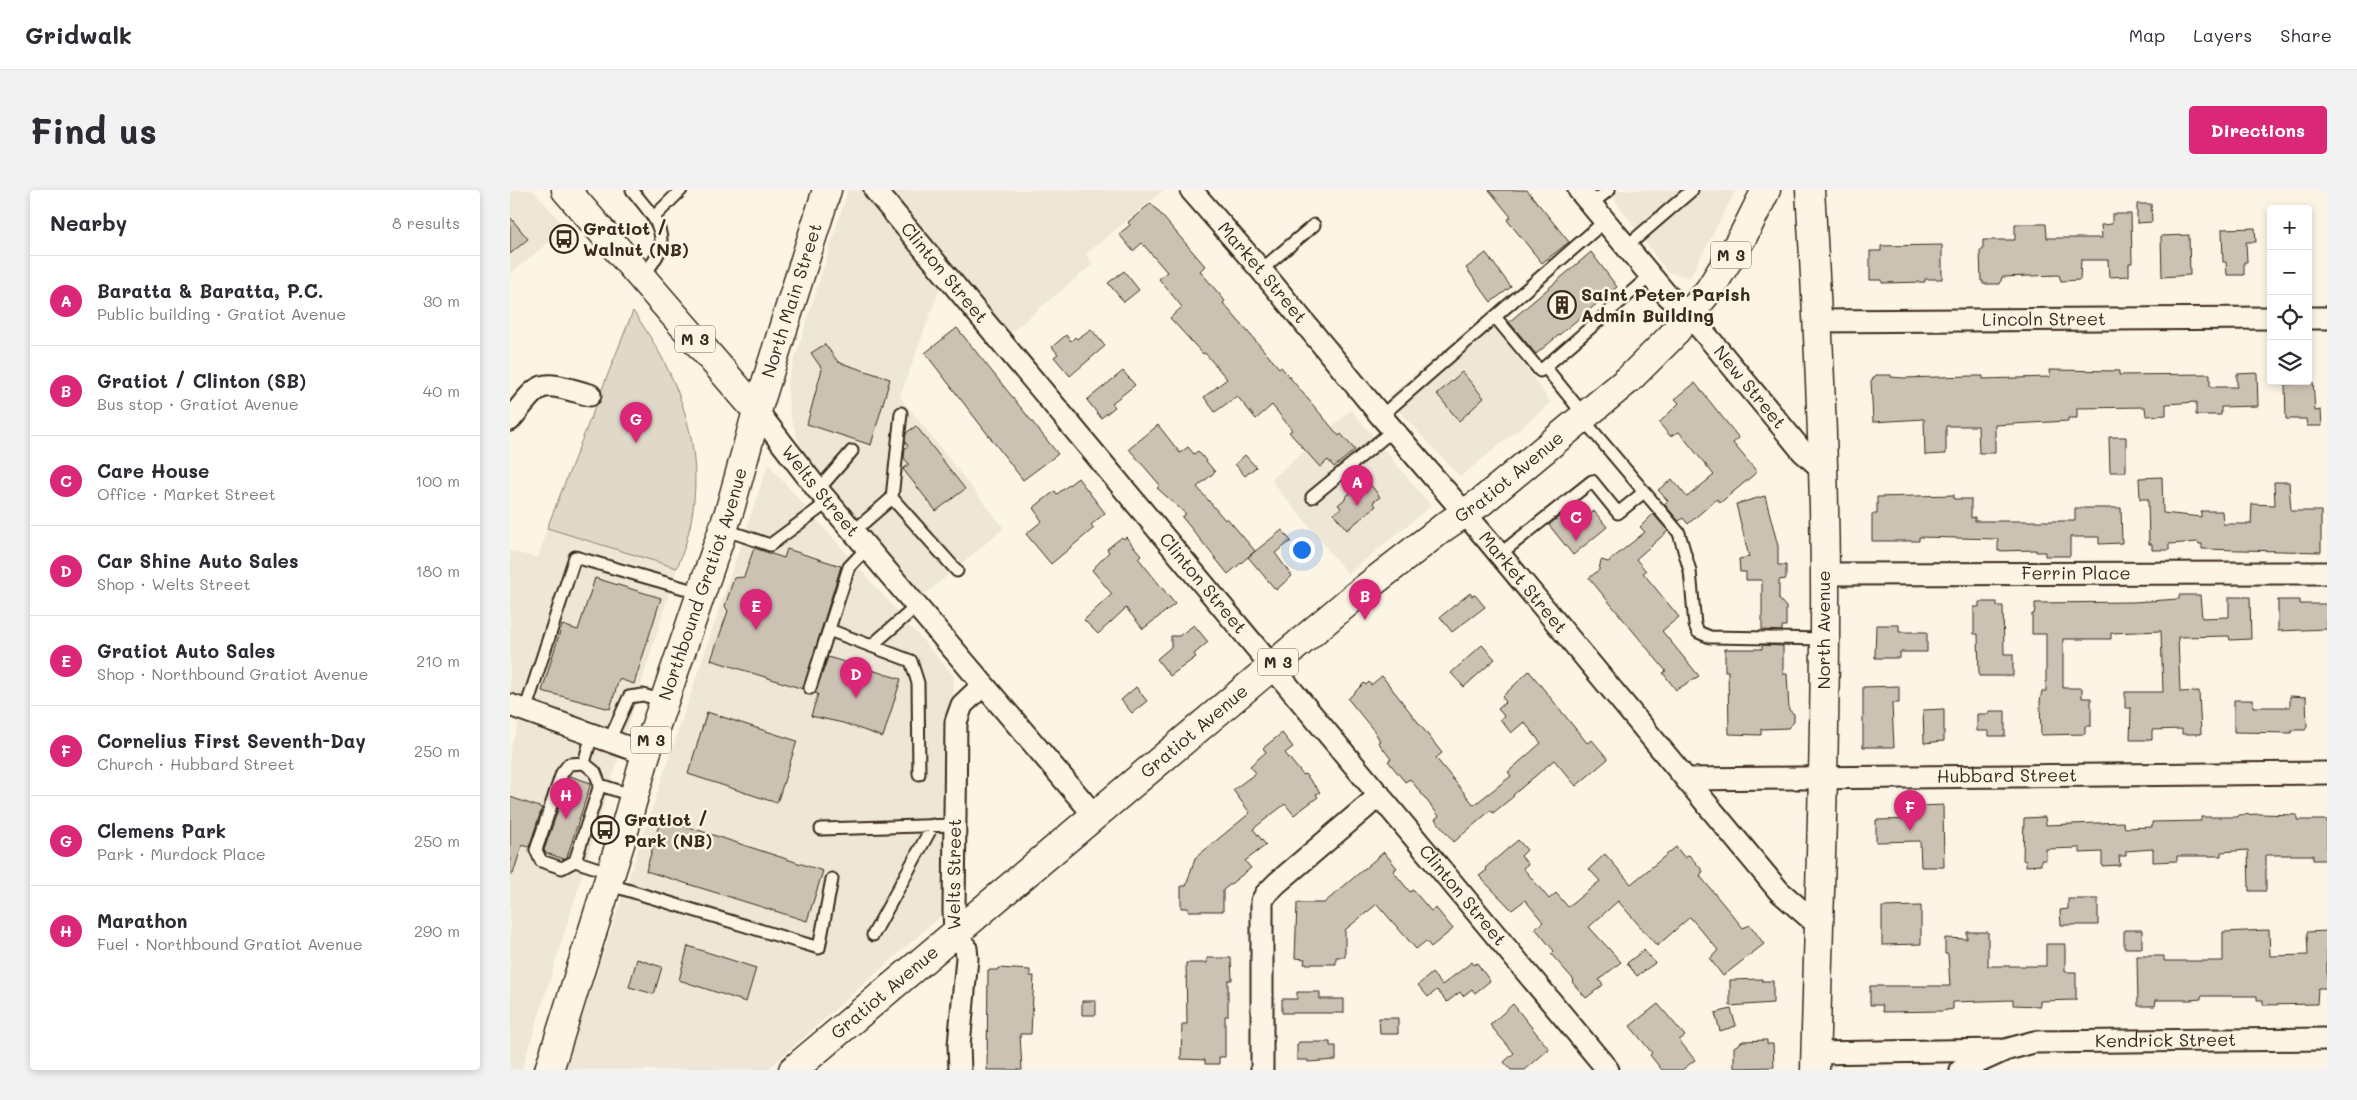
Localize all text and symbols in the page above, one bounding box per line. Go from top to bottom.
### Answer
text: Gridwalk [25,19,132,50]
text: Map [2129,23,2165,47]
text: Layers [2193,23,2252,47]
text: Share [2280,23,2332,47]
button: Directions [2189,106,2327,154]
text: Find us [30,107,157,153]
map controls [2267,205,2312,385]
button: + [2267,205,2312,250]
text: Nearby [50,209,127,236]
text: 8 results [392,212,460,233]
place label: Gratiot / Walnut (NB) [583,216,689,261]
street label: Market Street [1213,216,1313,328]
street label: Clinton Street [896,217,994,328]
street label: North Main Street [755,220,827,381]
bus stop icon: Gratiot / Walnut (NB) [549,224,579,254]
road number: M 3 [1711,242,1751,268]
button: − [2267,250,2312,295]
text: Baratta & Baratta, P.C. [97,278,324,303]
place label: Saint Peter Parish Admin Building [1581,282,1750,327]
text: A [60,290,72,311]
text: 30 m [423,290,460,311]
building icon: Saint Peter Parish Admin Building [1547,290,1577,320]
button: locate [2267,295,2312,340]
text: Public building · Gratiot Avenue [97,303,346,324]
street label: Lincoln Street [1982,306,2106,331]
road number: M 3 [675,326,715,352]
street label: New Street [1709,340,1792,433]
button: layers [2267,340,2312,385]
text: Gratiot / Clinton (SB) [97,368,306,393]
text: B [61,380,71,401]
text: 40 m [423,380,460,401]
text: Bus stop · Gratiot Avenue [97,393,299,414]
pin: G [620,402,652,443]
street label: Gratiot Avenue [1449,425,1568,528]
street label: Welts Street [777,440,865,541]
text: Care House [97,458,209,483]
street label: Northbound Gratiot Avenue [652,465,752,703]
pin: A [1341,465,1373,506]
text: C [60,470,72,491]
text: 100 m [415,470,460,491]
text: Office · Market Street [97,483,276,504]
pin: C [1560,500,1592,541]
street label: Market Street [1474,526,1573,638]
street label: Clinton Street [1154,527,1253,638]
your location [1289,537,1315,563]
text: Car Shine Auto Sales [97,548,298,573]
text: D [60,560,72,581]
text: 180 m [415,560,460,581]
street label: Ferrin Place [2021,560,2131,585]
street label: North Avenue [1811,570,1835,690]
text: Shop · Welts Street [97,573,250,594]
pin: B [1349,579,1381,620]
pin: E [740,589,772,630]
text: Gratiot Auto Sales [97,638,275,663]
road number: M 3 [1258,648,1298,676]
text: E [61,650,71,671]
text: 210 m [416,650,460,671]
pin: D [840,657,872,698]
text: Shop · Northbound Gratiot Avenue [97,663,368,684]
street label: Gratiot Avenue [1135,679,1253,783]
road number: M 3 [631,726,671,754]
text: Cornelius First Seventh-Day [97,728,366,753]
text: F [61,740,71,761]
text: 250 m [414,740,460,761]
text: Church · Hubbard Street [97,753,295,774]
street label: Hubbard Street [1937,762,2077,788]
pin: H [550,778,582,819]
pin: F [1894,790,1926,831]
place label: Gratiot / Park (NB) [624,807,712,852]
bus stop icon: Gratiot / Park (NB) [590,815,620,845]
text: Clemens Park [97,818,226,843]
street label: Welts Street [941,818,966,930]
text: G [60,830,72,851]
text: 250 m [414,830,460,851]
street label: Clinton Street [1414,839,1512,950]
text: Park · Murdock Place [97,843,266,864]
text: Marathon [97,908,188,933]
text: H [60,920,72,941]
text: 290 m [414,920,460,941]
text: Fuel · Northbound Gratiot Avenue [97,933,363,954]
street label: Gratiot Avenue [825,940,943,1044]
street label: Kendrick Street [2095,1027,2236,1052]

